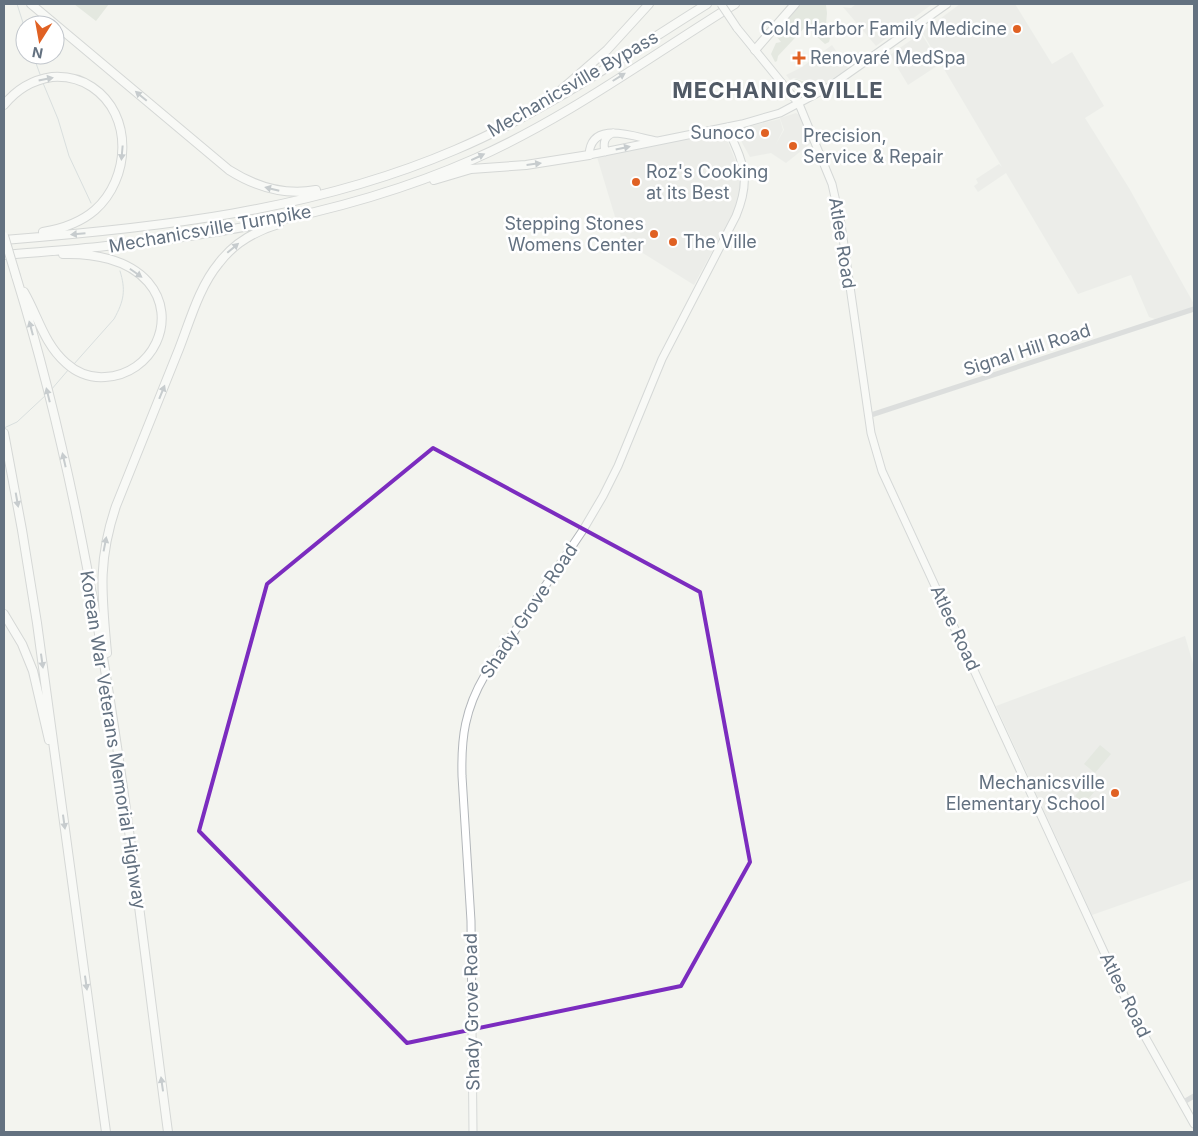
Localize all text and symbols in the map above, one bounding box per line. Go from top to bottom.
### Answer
north arrow [15,15,65,65]
place label: Cold Harbor Family Medicine [760,18,1007,39]
marker: Cold Harbor Family Medicine [1011,23,1023,35]
street label: Mechanicsville Bypass [484,26,662,141]
text: N [31,44,44,63]
place label: Renovaré MedSpa [810,47,966,68]
marker: Renovaré MedSpa [792,51,806,65]
one-way arrow [613,72,626,82]
one-way arrow [39,74,55,82]
district label: MECHANICSVILLE [672,77,884,103]
one-way arrow [134,91,147,102]
place label: Sunoco [690,122,755,143]
place label: Precision, Service & Repair [803,125,944,167]
marker: Sunoco [759,127,771,139]
marker: Precision, Service & Repair [787,140,799,152]
one-way arrow [615,144,631,152]
one-way arrow [118,146,126,162]
one-way arrow [471,152,485,160]
one-way arrow [526,160,542,168]
place label: Roz's Cooking at its Best [646,161,768,203]
marker: Roz's Cooking at its Best [630,176,642,188]
one-way arrow [264,185,279,193]
street label: Atlee Road [825,196,860,290]
street label: Mechanicsville Turnpike [107,200,313,257]
place label: Stepping Stones Womens Center [504,213,644,255]
marker: Stepping Stones Womens Center [648,228,660,240]
one-way arrow [70,230,86,238]
place label: The Ville [683,231,757,252]
marker: The Ville [667,236,679,248]
one-way arrow [227,242,239,254]
one-way arrow [129,268,143,278]
street label: Signal Hill Road [961,319,1093,380]
one-way arrow [26,320,34,335]
one-way arrow [158,384,166,399]
one-way arrow [44,387,52,402]
one-way arrow [60,453,68,468]
one-way arrow [14,493,22,509]
one-way arrow [102,536,110,552]
street label: Shady Grove Road [476,539,581,682]
street label: Korean War Veterans Memorial Highway [76,569,151,911]
street label: Atlee Road [927,582,984,674]
one-way arrow [39,653,47,669]
place label: Mechanicsville Elementary School [946,772,1105,814]
marker: Mechanicsville Elementary School [1109,787,1121,799]
one-way arrow [60,814,68,830]
street label: Shady Grove Road [460,933,483,1091]
street label: Atlee Road [1096,949,1155,1041]
one-way arrow [82,975,90,991]
one-way arrow [158,1076,166,1092]

